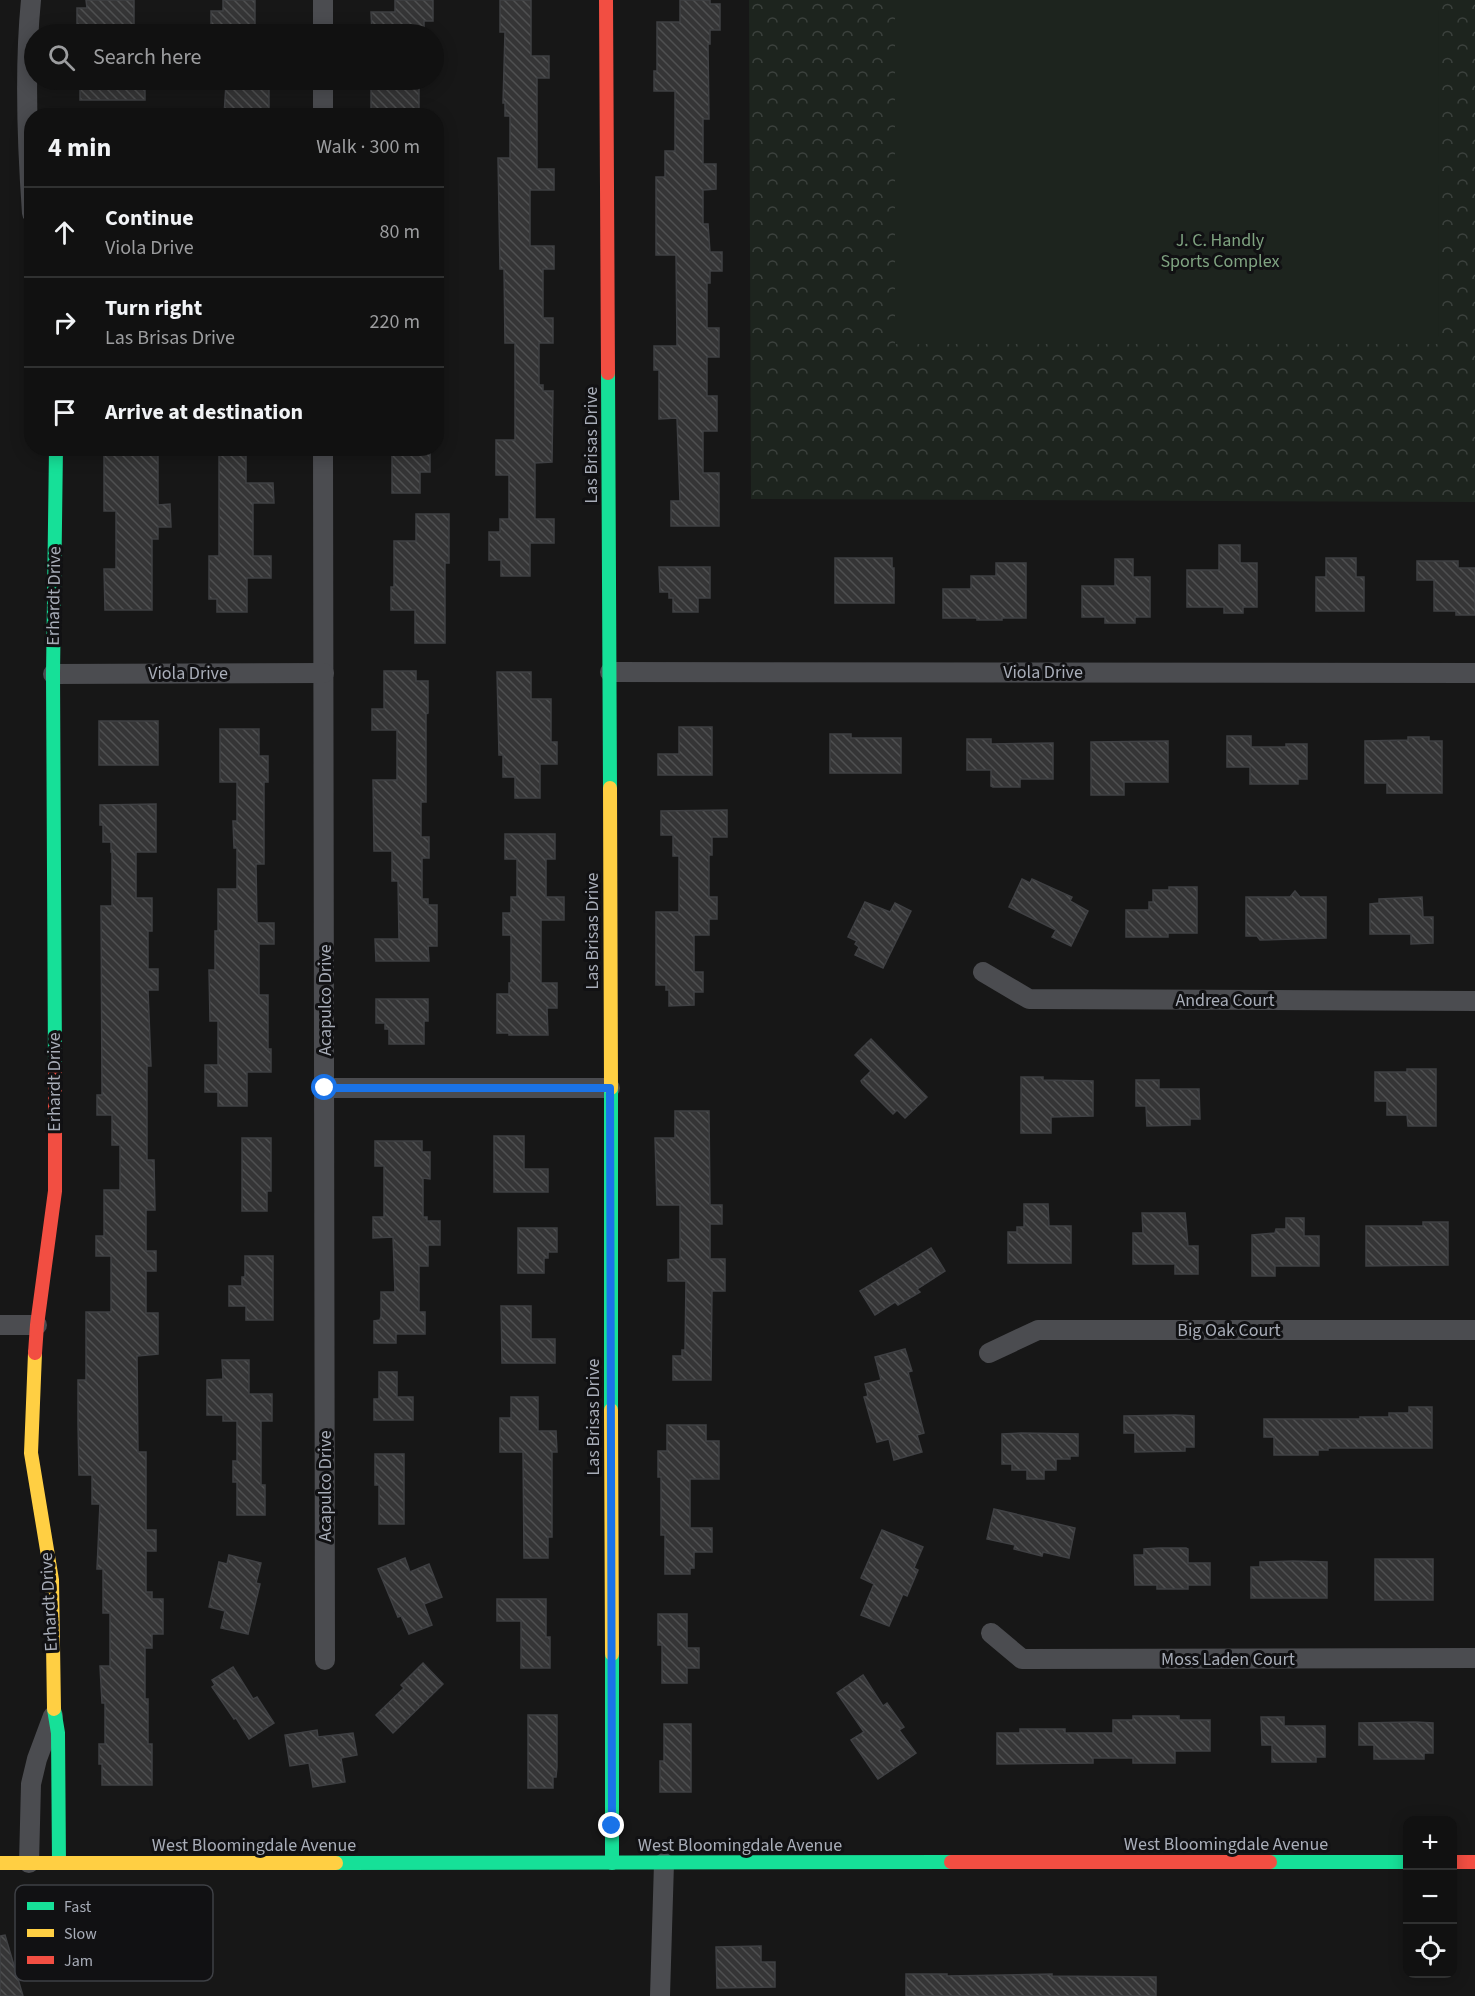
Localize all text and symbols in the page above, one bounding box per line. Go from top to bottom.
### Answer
search box [24,24,444,90]
icon: search [45,41,78,74]
text: Search here [93,41,201,73]
text: 4 min [48,129,111,166]
text: Walk · 300 m [316,133,420,161]
text: Continue [105,202,194,234]
icon: ahead [48,216,81,249]
text: 80 m [380,218,420,246]
park label: J. C. Handly Sports Complex [1160,228,1280,274]
text: Viola Drive [105,234,194,262]
text: Turn right [105,292,202,324]
icon: right [48,306,81,339]
text: 220 m [370,308,420,336]
text: Las Brisas Drive [105,324,235,352]
street label: Las Brisas Drive [579,386,604,504]
icon: arrive [48,396,81,429]
text: Arrive at destination [105,396,303,428]
street label: Erhardt Drive [41,546,67,646]
street label: Viola Drive [1003,660,1083,685]
street label: Viola Drive [148,661,228,686]
street label: Las Brisas Drive [580,872,605,990]
street label: Acapulco Drive [313,944,338,1056]
street label: Andrea Court [1175,988,1275,1013]
street label: Erhardt Drive [42,1032,67,1132]
route start [311,1074,337,1100]
street label: Big Oak Court [1177,1318,1281,1343]
street label: Las Brisas Drive [581,1358,606,1476]
street label: Acapulco Drive [313,1430,338,1542]
street label: Erhardt Drive [34,1552,64,1652]
street label: Moss Laden Court [1161,1647,1295,1672]
route end [598,1812,624,1838]
map controls [1403,1816,1457,1978]
button: + [1403,1816,1457,1870]
street label: West Bloomingdale Avenue [1124,1832,1328,1857]
street label: West Bloomingdale Avenue [152,1833,356,1858]
street label: West Bloomingdale Avenue [638,1833,842,1858]
button: − [1403,1870,1457,1924]
legend [15,1885,213,1981]
text: Fast [64,1896,92,1918]
text: Slow [64,1923,97,1945]
button: locate [1403,1924,1457,1978]
text: Jam [64,1950,93,1972]

